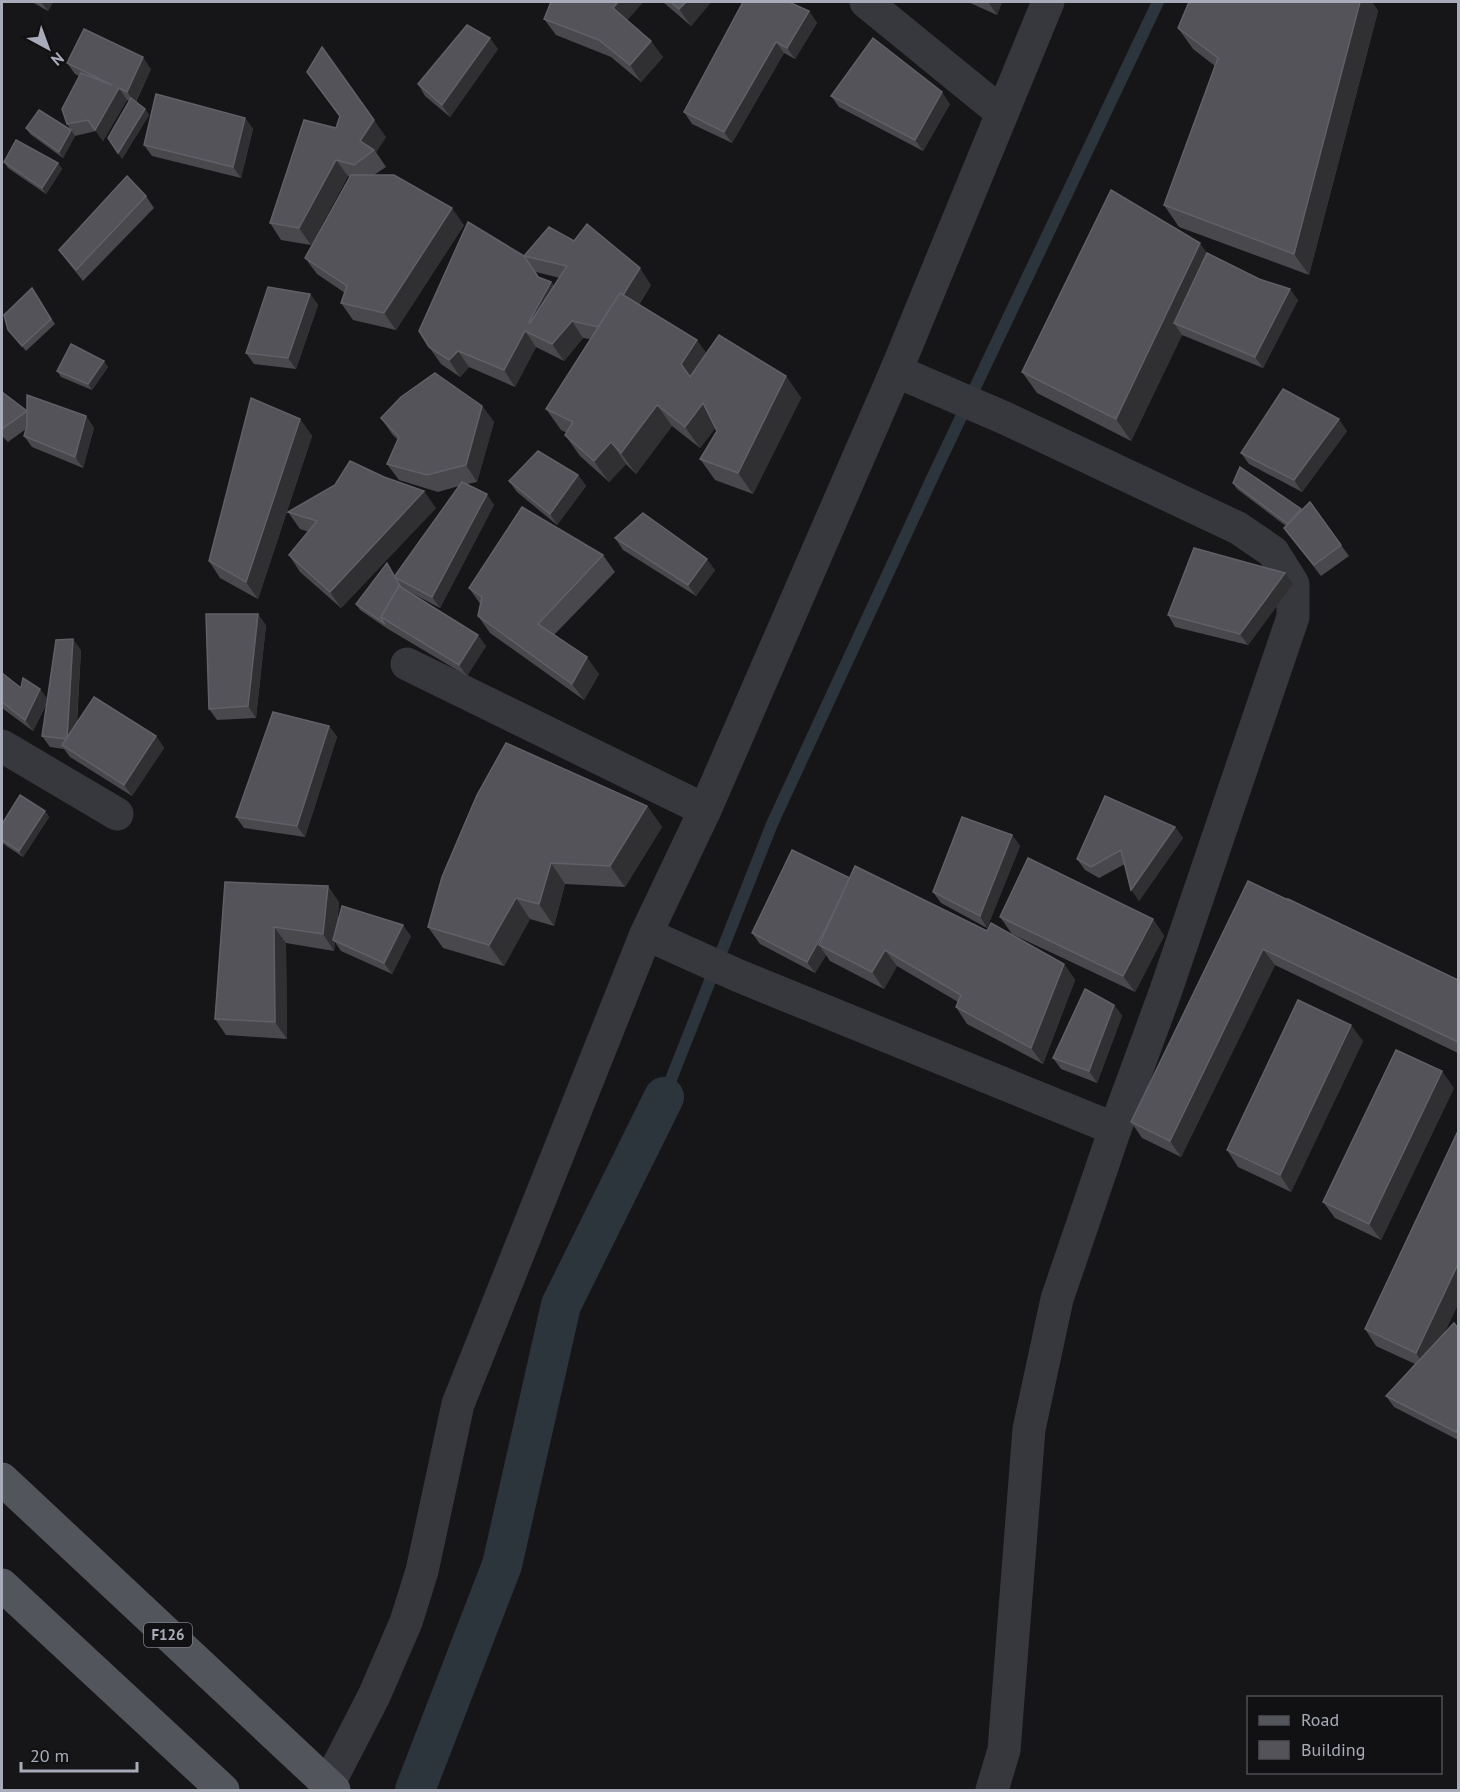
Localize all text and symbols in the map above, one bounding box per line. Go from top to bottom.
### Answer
north arrow [18,18,78,78]
text: N [47,48,68,70]
road number: F126 [144,1623,192,1647]
legend [1247,1696,1442,1774]
text: Road [1301,1708,1339,1731]
scale bar [21,1735,136,1773]
text: Building [1301,1738,1365,1761]
text: 20 m [30,1744,69,1767]

